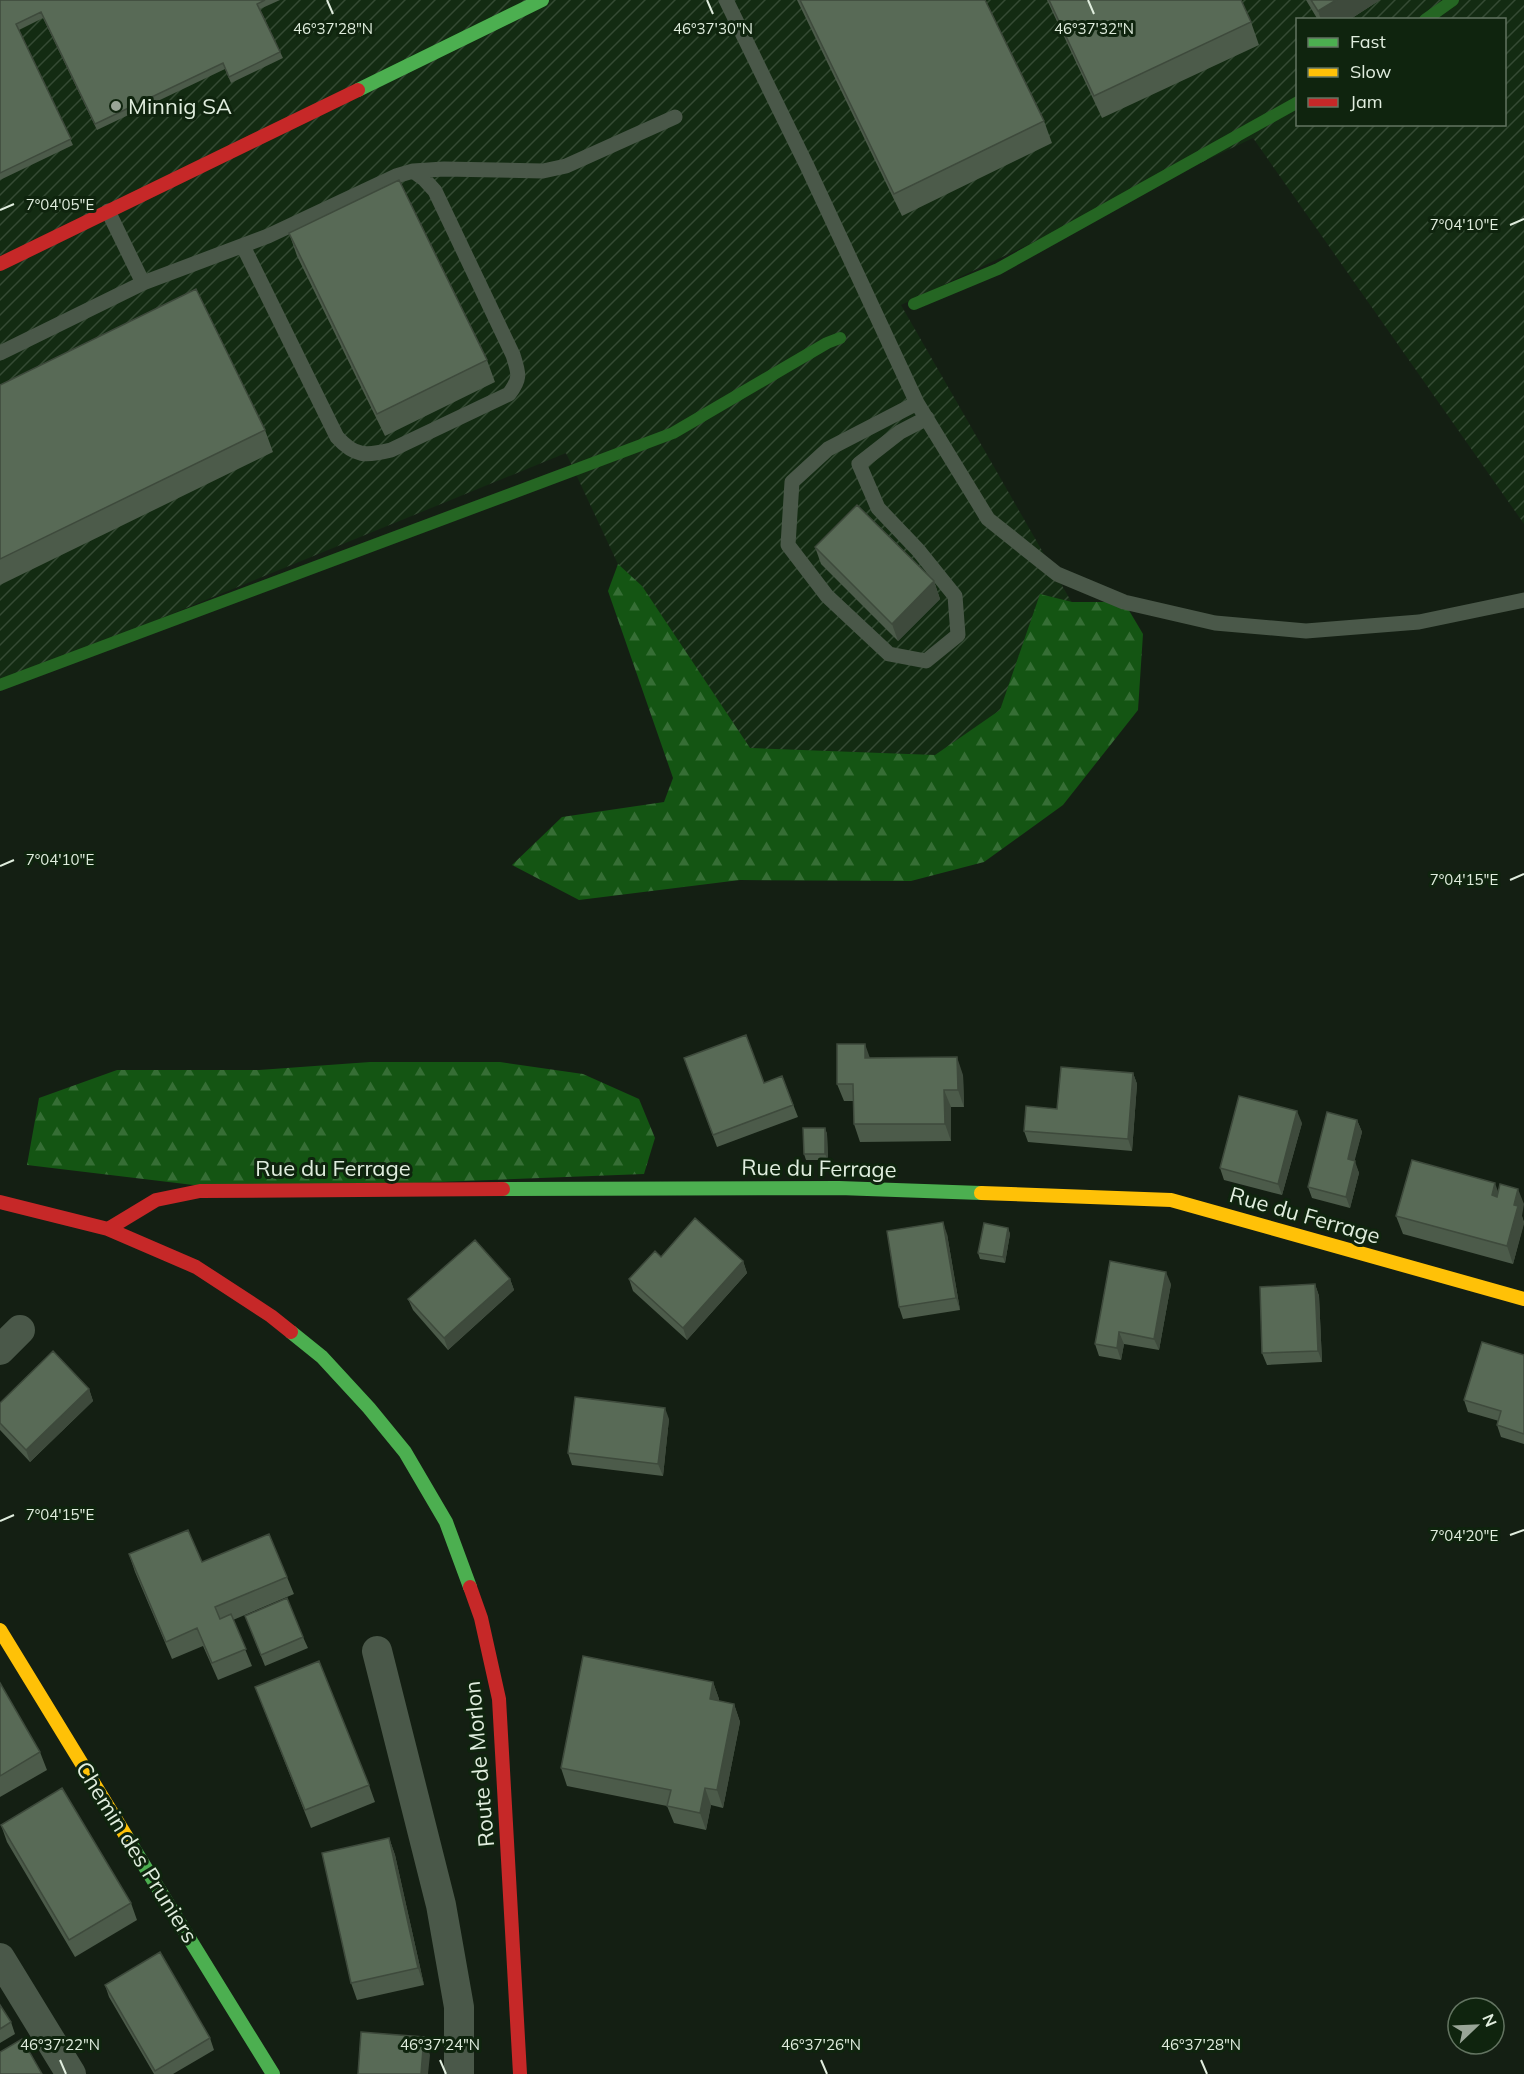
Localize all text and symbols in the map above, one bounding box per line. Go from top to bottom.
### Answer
legend [1296,18,1506,126]
text: 46°37'28"N [293,19,373,38]
text: 46°37'30"N [673,19,753,38]
text: 46°37'32"N [1054,19,1134,38]
text: Fast [1350,30,1386,53]
text: Slow [1350,60,1392,83]
text: Jam [1350,90,1383,113]
place label: Minnig SA [128,92,232,120]
marker: Minnig SA [109,99,123,113]
text: 7°04'05"E [26,195,94,214]
text: 7°04'10"E [1430,215,1498,234]
text: 7°04'10"E [26,850,94,869]
text: 7°04'15"E [1430,870,1498,889]
street label: Rue du Ferrage [741,1153,897,1183]
street label: Rue du Ferrage [255,1154,411,1182]
street label: Rue du Ferrage [1226,1180,1384,1250]
text: 7°04'15"E [26,1505,94,1524]
text: 7°04'20"E [1430,1526,1498,1545]
street label: Route de Morlon [458,1680,500,1848]
street label: Chemin des Pruniers [70,1756,204,1948]
north arrow [1446,1996,1506,2056]
text: N [1478,2011,1501,2030]
text: 46°37'22"N [20,2035,100,2054]
text: 46°37'24"N [400,2035,480,2054]
text: 46°37'26"N [781,2035,861,2054]
text: 46°37'28"N [1161,2035,1241,2054]

